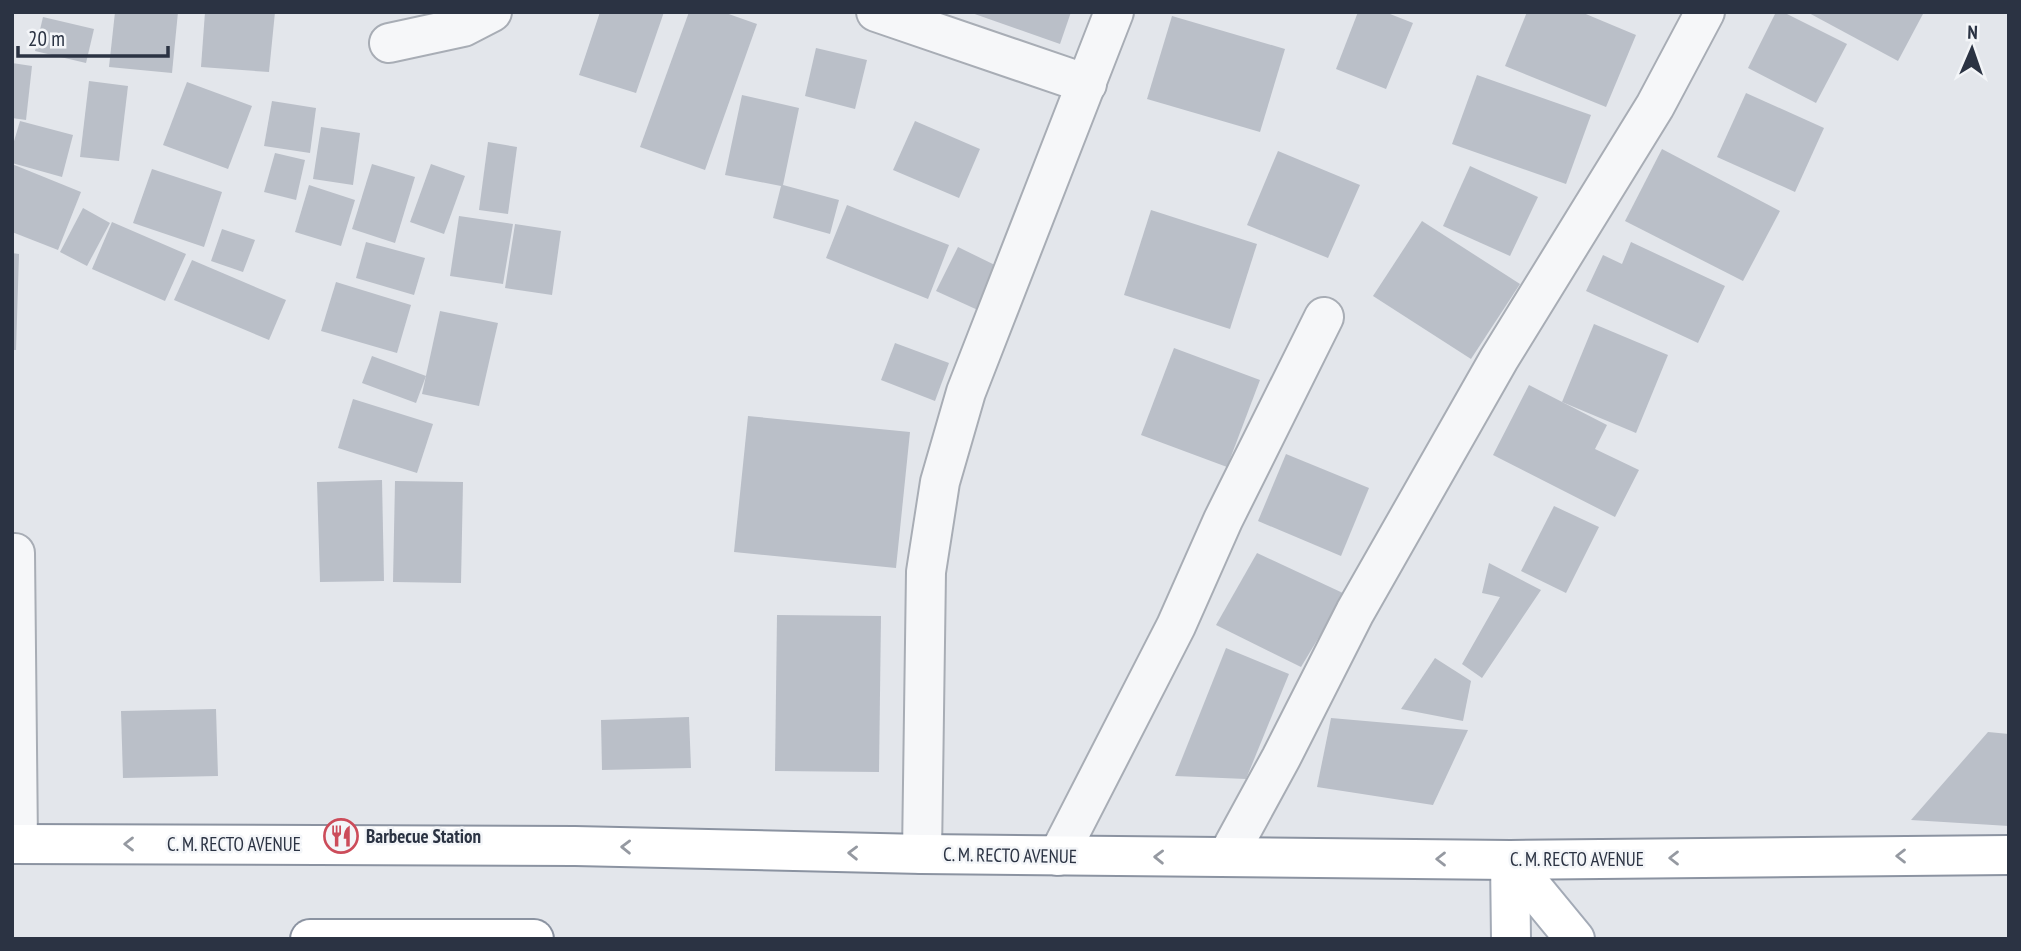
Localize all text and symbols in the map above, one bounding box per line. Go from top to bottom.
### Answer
scale bar [18,14,168,58]
north arrow [1937,14,2007,84]
text: N [1967,20,1978,44]
text: 20 m [28,25,65,52]
restaurant icon: Barbecue Station [322,817,360,855]
place label: Barbecue Station [366,824,481,848]
street label: C. M. RECTO AVENUE [167,832,301,856]
one-way arrow [123,836,134,852]
one-way arrow [620,839,631,854]
street label: C. M. RECTO AVENUE [943,842,1077,868]
one-way arrow [848,845,859,860]
street label: C. M. RECTO AVENUE [1510,847,1644,871]
one-way arrow [1153,849,1163,865]
one-way arrow [1895,849,1906,864]
one-way arrow [1668,850,1678,866]
one-way arrow [1436,851,1446,867]

